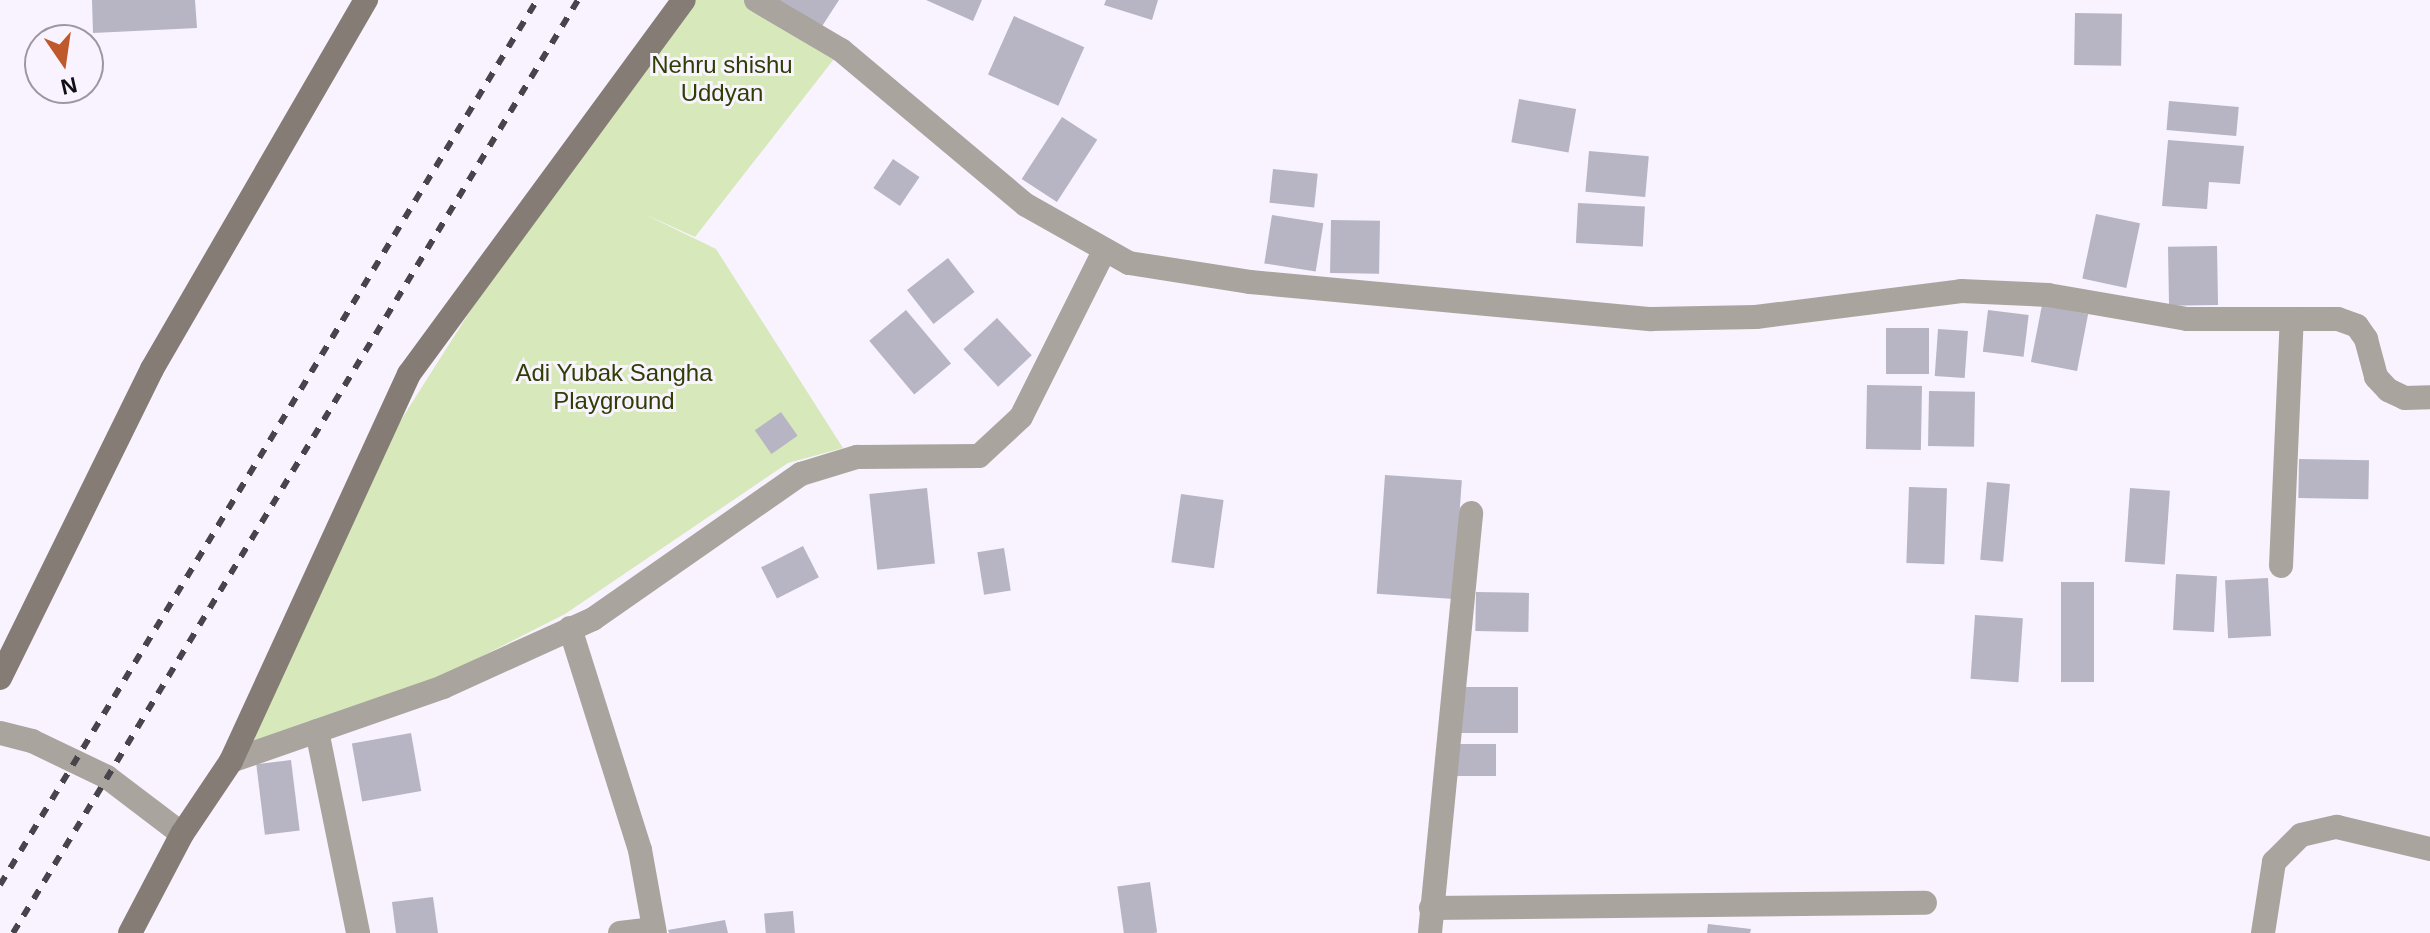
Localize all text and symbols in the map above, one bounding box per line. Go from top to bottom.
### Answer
north arrow [24,24,104,104]
park label: Nehru shishu Uddyan [651,51,793,107]
text: N [59,72,80,100]
park label: Adi Yubak Sangha Playground [515,359,713,415]

